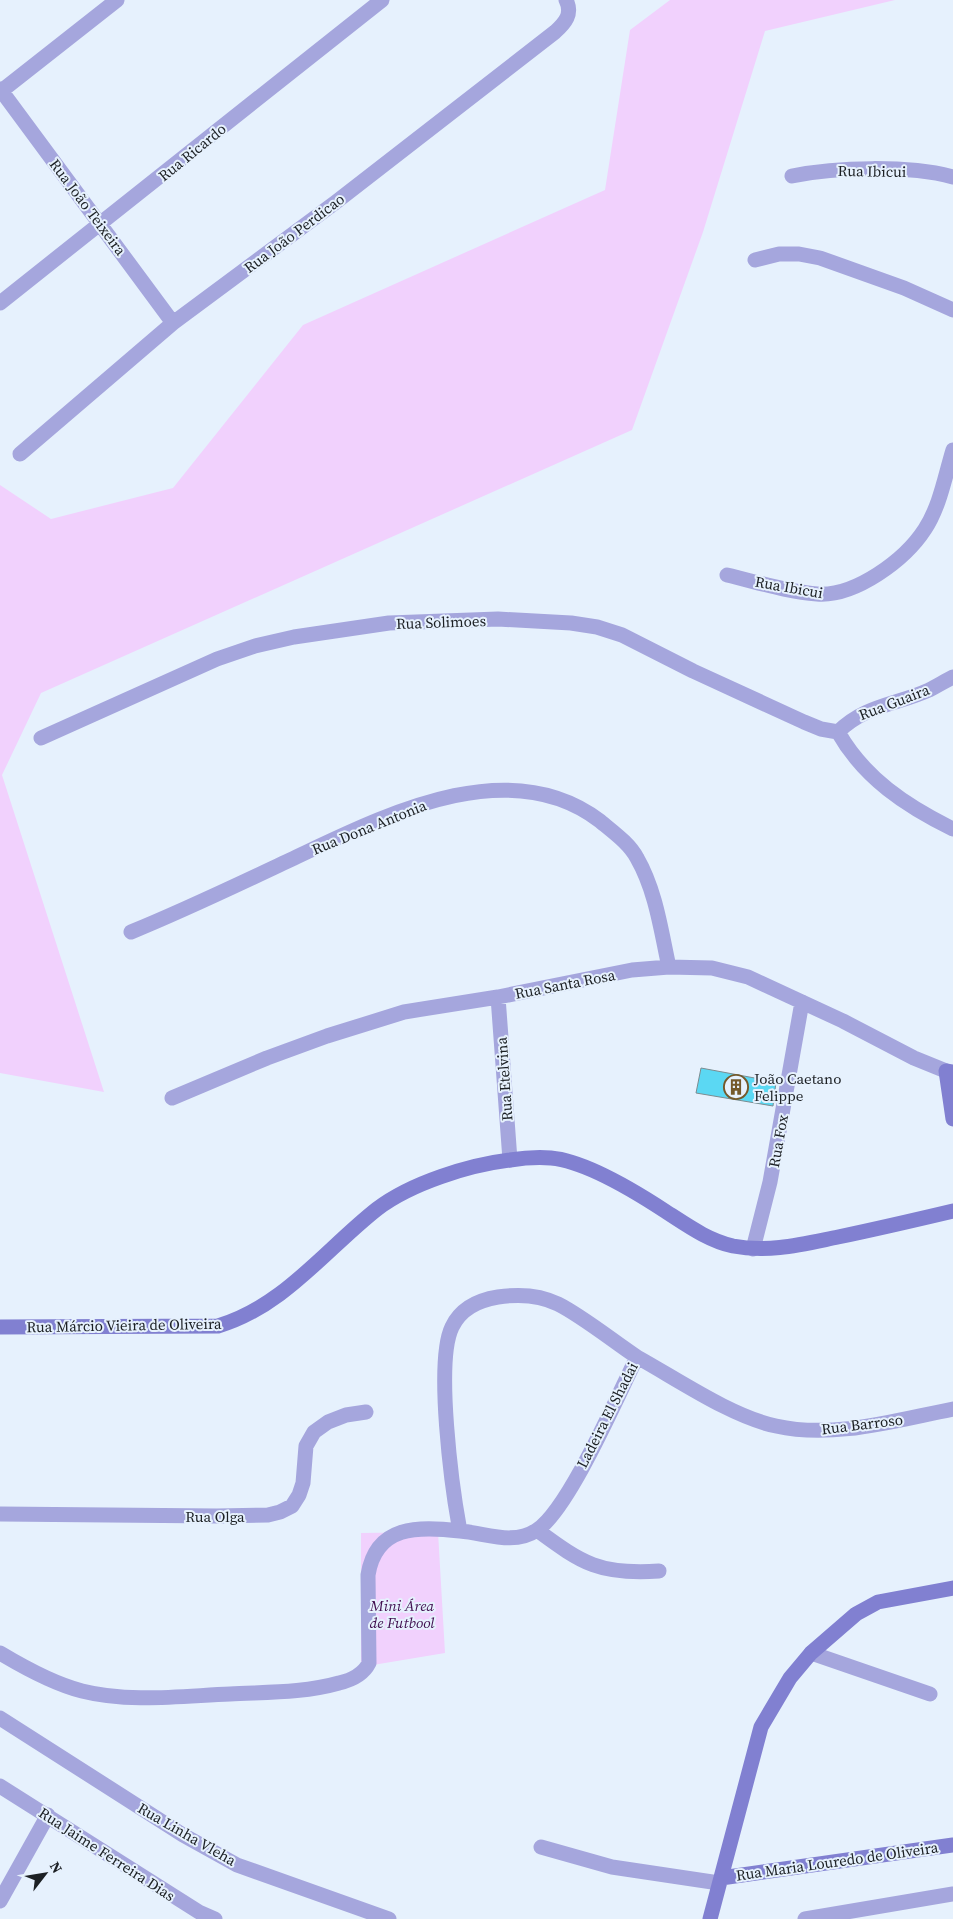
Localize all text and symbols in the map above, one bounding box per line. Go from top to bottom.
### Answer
street label: Rua Ricardo [154,118,230,186]
street label: Rua João Teixeira [45,154,131,260]
street label: Rua Ibicui [837,160,907,182]
street label: Rua João Perdicao [239,188,349,278]
street label: Rua Ibicui [753,571,825,603]
street label: Rua Solimoes [396,610,486,634]
street label: Rua Guaira [856,679,933,725]
street label: Rua Dona Antonia [309,794,430,860]
street label: Rua Santa Rosa [513,964,617,1004]
street label: Rua Etelvina [491,1036,517,1122]
place label: João Caetano Felippe [753,1068,841,1106]
building icon: João Caetano Felippe [723,1074,749,1100]
street label: Rua Fox [763,1113,793,1169]
street label: Rua Márcio Vieira de Oliveira [26,1313,222,1337]
street label: Ladeira El Shadai [571,1358,643,1472]
street label: Rua Barroso [820,1409,904,1439]
street label: Rua Olga [185,1506,245,1527]
park label: Mini Área de Futbool [369,1595,435,1633]
street label: Rua Linha Vleha [134,1797,240,1871]
street label: Rua Jaime Ferreira Dias [35,1802,179,1906]
street label: Rua Maria Louredo de Oliveira [734,1836,940,1886]
north arrow [20,1849,70,1899]
text: N [45,1858,67,1877]

